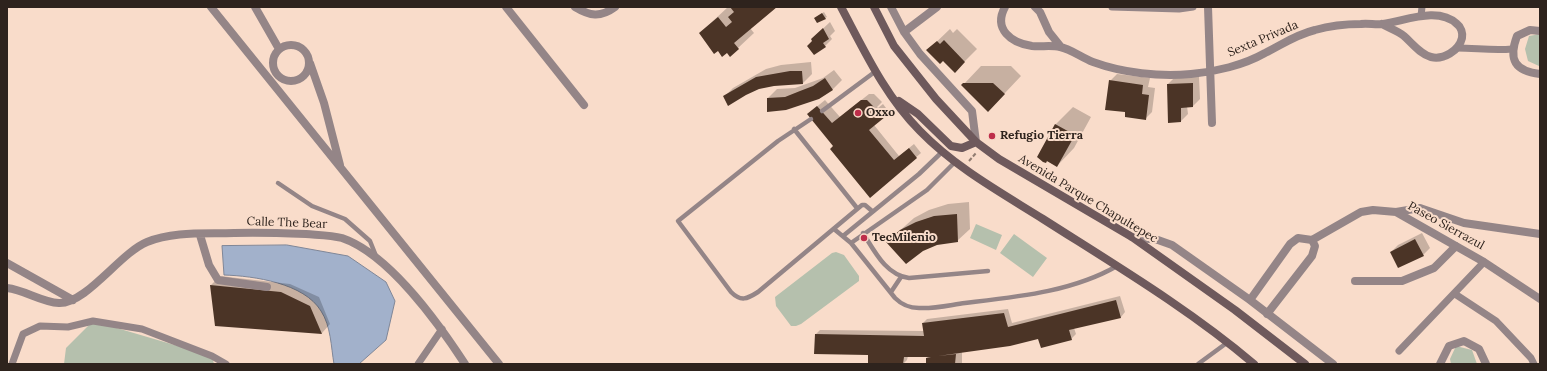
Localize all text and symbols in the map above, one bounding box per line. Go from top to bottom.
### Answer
street label: Sexta Privada [1226,18,1300,60]
place label: Oxxo [866,106,895,120]
marker: Oxxo [853,108,863,118]
place label: Refugio Tierra [1000,129,1083,143]
marker: Refugio Tierra [987,131,997,141]
street label: Avenida Parque Chapultepec [1016,152,1160,246]
street label: Paseo Sierrazul [1405,199,1487,253]
street label: Calle The Bear [246,214,328,232]
place label: TecMilenio [872,231,936,245]
marker: TecMilenio [859,233,869,243]

